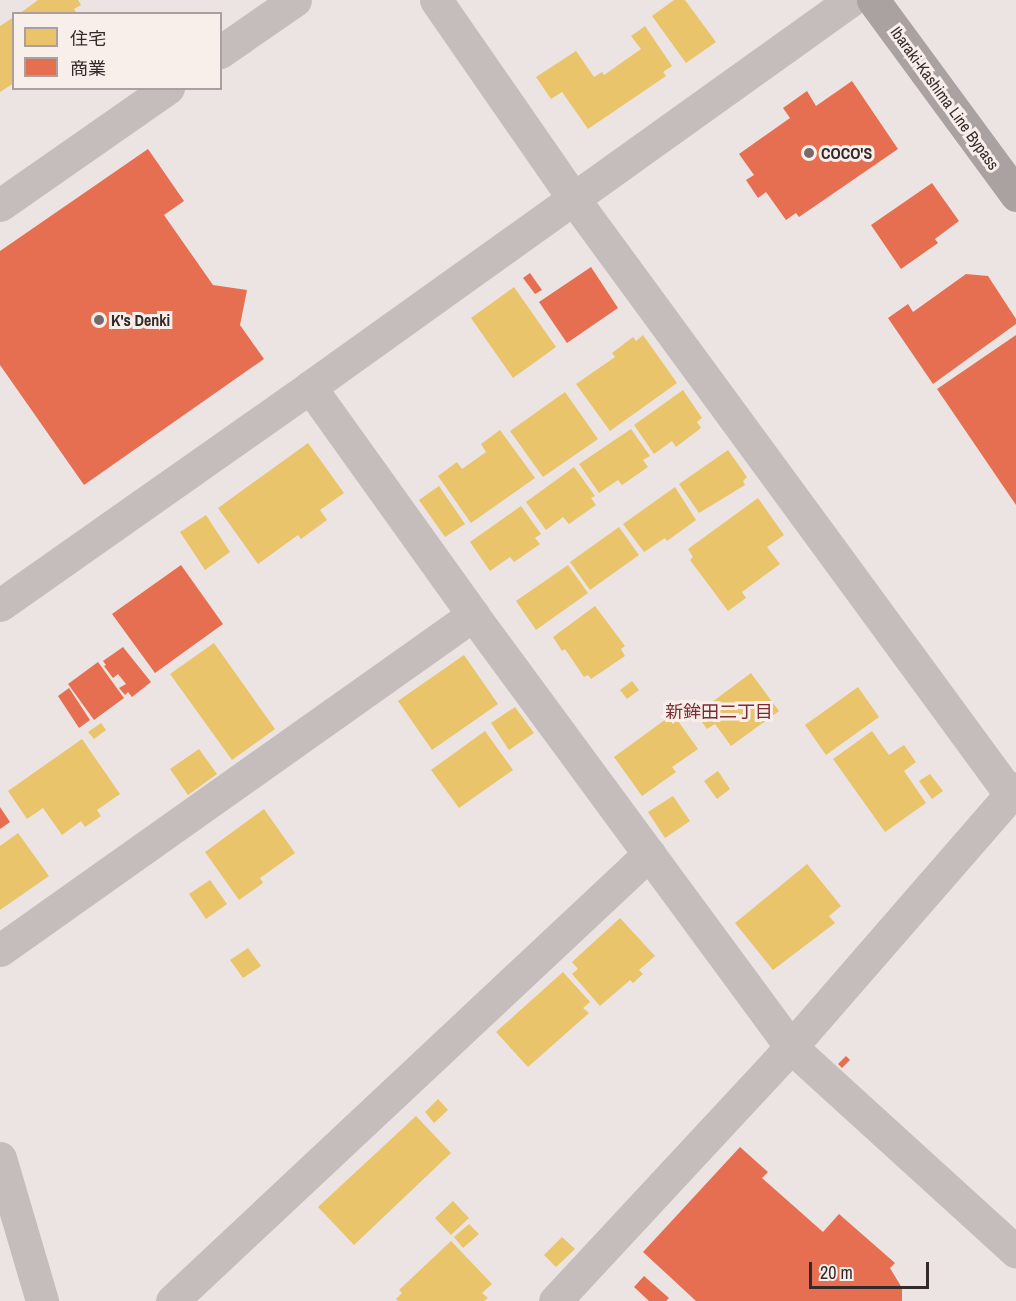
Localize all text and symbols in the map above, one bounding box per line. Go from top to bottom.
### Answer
legend [12,12,222,90]
street label: Ibaraki-Kashima Line Bypass [887,23,1003,173]
text: 住宅 [70,26,106,51]
text: 商業 [70,56,106,81]
place label: COCO'S [821,143,872,163]
marker: COCO'S [802,146,816,160]
place label: K's Denki [111,310,170,330]
marker: K's Denki [92,313,106,327]
district label: 新鉾田二丁目 [665,701,773,723]
scale bar [812,1250,932,1288]
text: 20 m [820,1260,853,1285]

